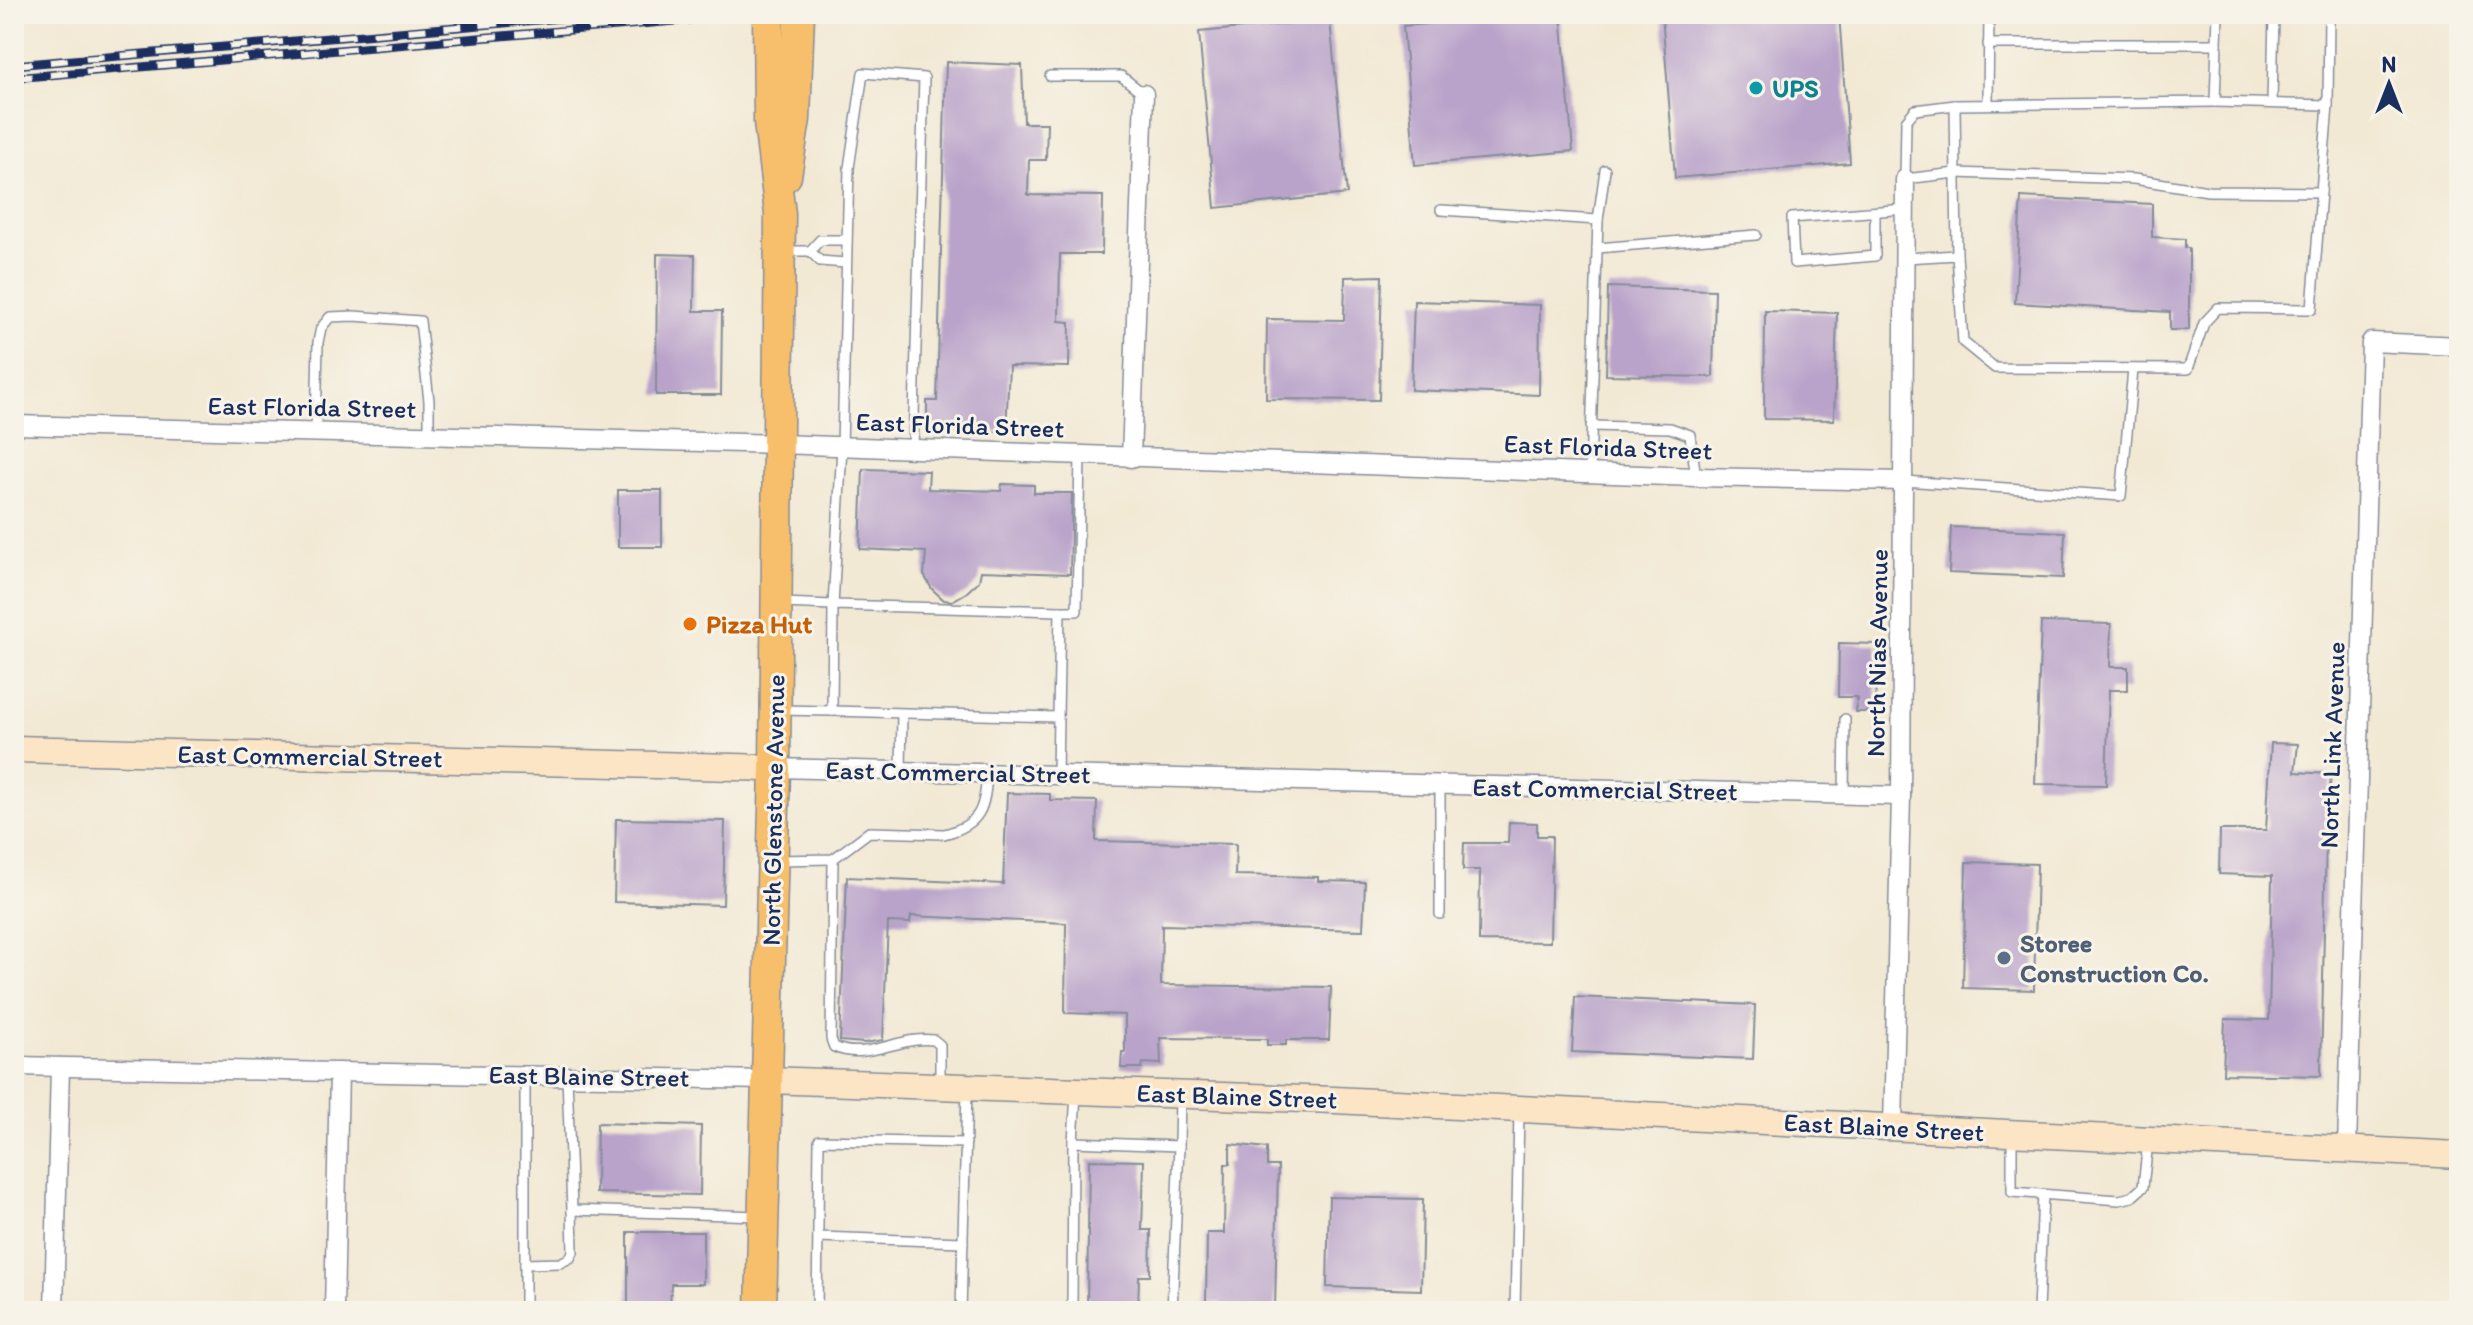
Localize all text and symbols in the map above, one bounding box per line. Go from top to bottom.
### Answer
north arrow [2349,44,2429,124]
text: N [2382,51,2396,78]
place label: UPS [1772,72,1819,104]
marker: UPS [1747,79,1765,97]
street label: East Florida Street [207,389,417,425]
street label: East Florida Street [855,405,1065,445]
street label: East Florida Street [1503,427,1713,467]
street label: North Nias Avenue [1859,549,1895,757]
place label: Pizza Hut [706,608,812,640]
marker: Pizza Hut [681,615,699,633]
street label: North Link Avenue [2312,641,2352,849]
street label: North Glenstone Avenue [755,674,791,946]
street label: East Commercial Street [177,738,443,774]
street label: East Commercial Street [825,754,1091,790]
street label: East Commercial Street [1472,771,1738,807]
place label: Storee Construction Co. [2020,927,2209,989]
marker: Storee Construction Co. [1995,949,2013,967]
street label: East Blaine Street [488,1058,690,1094]
street label: East Blaine Street [1136,1077,1338,1116]
street label: East Blaine Street [1783,1106,1985,1148]

